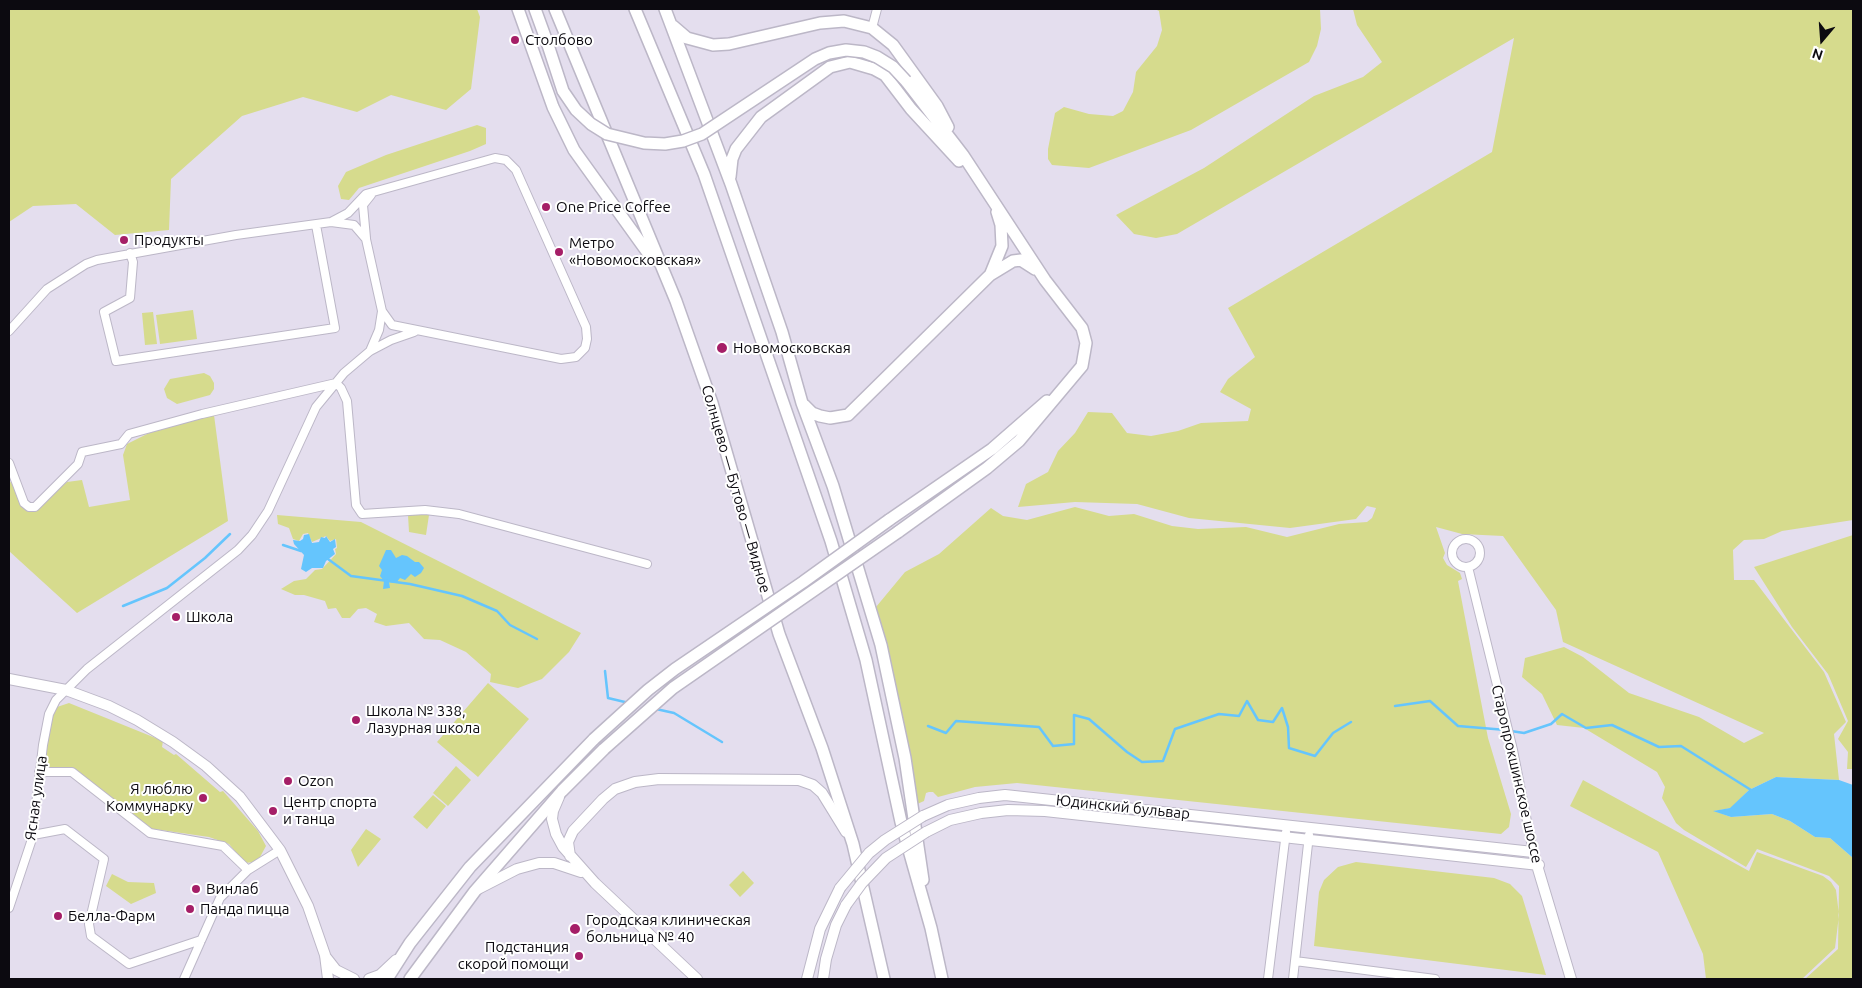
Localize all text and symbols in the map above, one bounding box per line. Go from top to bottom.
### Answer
north arrow [1797,15,1847,65]
place label: Столбово [525,31,593,49]
marker: Столбово [509,34,521,46]
text: N [1810,45,1825,63]
place label: One Price Coffee [556,198,671,216]
marker: One Price Coffee [540,201,552,213]
place label: Продукты [134,231,204,249]
marker: Продукты [118,234,130,246]
place label: Метро «Новомосковская» [569,234,701,269]
marker: Метро «Новомосковская» [553,246,565,258]
place label: Новомосковская [733,339,851,357]
marker: Новомосковская [715,341,729,355]
street label: Солнцево — Бутово — Видное [698,383,774,595]
place label: Школа [186,608,233,626]
marker: Школа [170,611,182,623]
street label: Старопрокшинское шоссе [1488,683,1546,865]
place label: Школа № 338, Лазурная школа [366,702,480,737]
marker: Школа № 338, Лазурная школа [350,714,362,726]
street label: Ясная улица [21,754,51,842]
place label: Ozon [298,772,334,790]
marker: Ozon [282,775,294,787]
place label: Я люблю Коммунарку [106,780,193,815]
street label: Юдинский бульвар [1055,791,1191,823]
marker: Я люблю Коммунарку [197,792,209,804]
place label: Центр спорта и танца [283,793,377,828]
marker: Центр спорта и танца [267,805,279,817]
place label: Винлаб [206,880,258,898]
marker: Винлаб [190,883,202,895]
place label: Панда пицца [200,900,289,918]
marker: Панда пицца [184,903,196,915]
place label: Белла-Фарм [68,907,155,925]
marker: Белла-Фарм [52,910,64,922]
place label: Городская клиническая больница № 40 [586,911,751,946]
marker: Городская клиническая больница № 40 [568,922,582,936]
place label: Подстанция скорой помощи [458,938,569,973]
marker: Подстанция скорой помощи [573,950,585,962]

